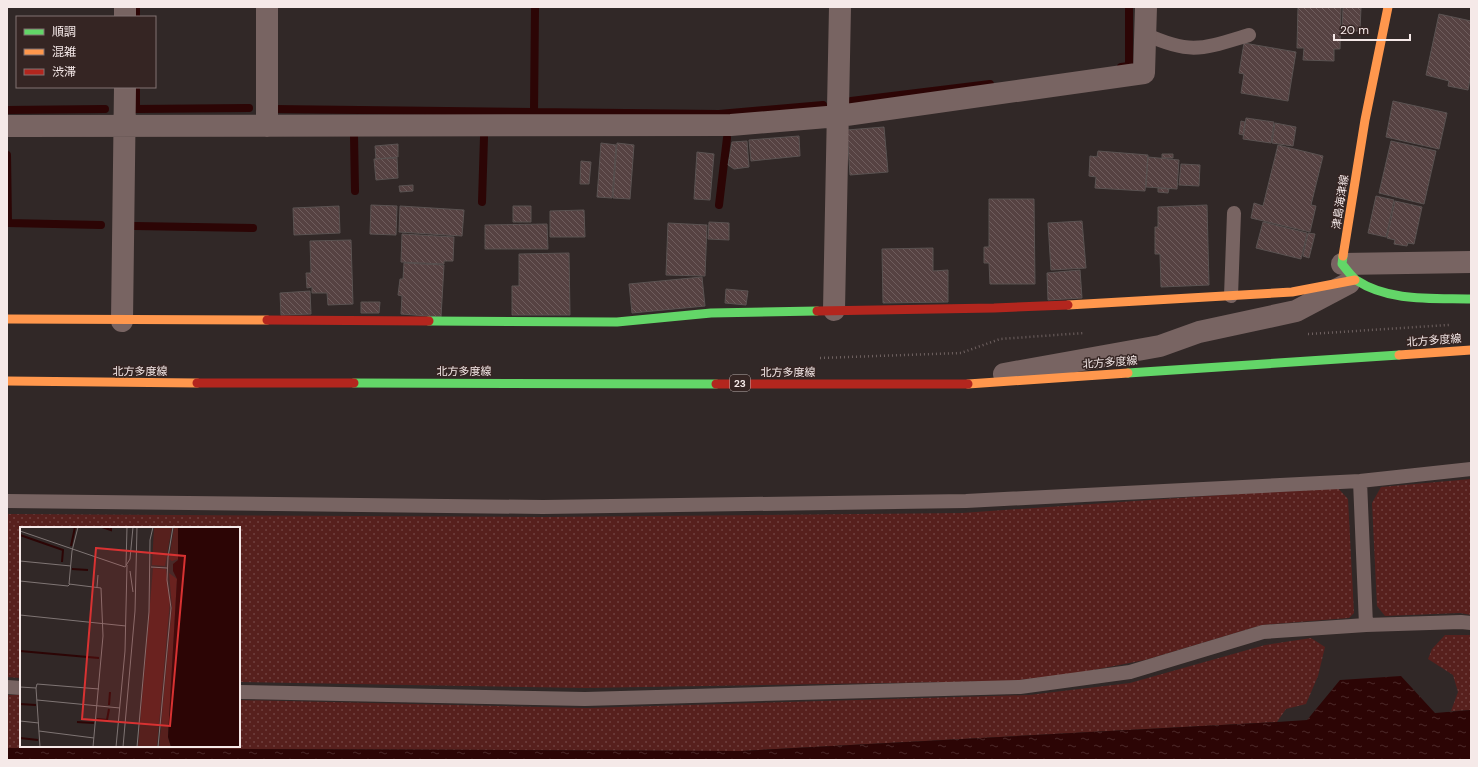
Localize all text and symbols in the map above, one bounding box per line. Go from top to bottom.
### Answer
legend [16,16,156,88]
scale bar [1334,16,1410,42]
text: 20 m [1340,22,1369,38]
text: 順調 [52,24,76,40]
text: 混雑 [52,44,76,60]
text: 渋滞 [52,64,76,80]
street label: 津島海津線 [1329,174,1351,230]
street label: 北方多度線 [1406,331,1462,349]
street label: 北方多度線 [1082,353,1138,371]
street label: 北方多度線 [113,364,168,378]
street label: 北方多度線 [437,364,492,378]
street label: 北方多度線 [761,365,816,379]
road number: 23 [730,375,750,391]
inset map [20,527,240,747]

